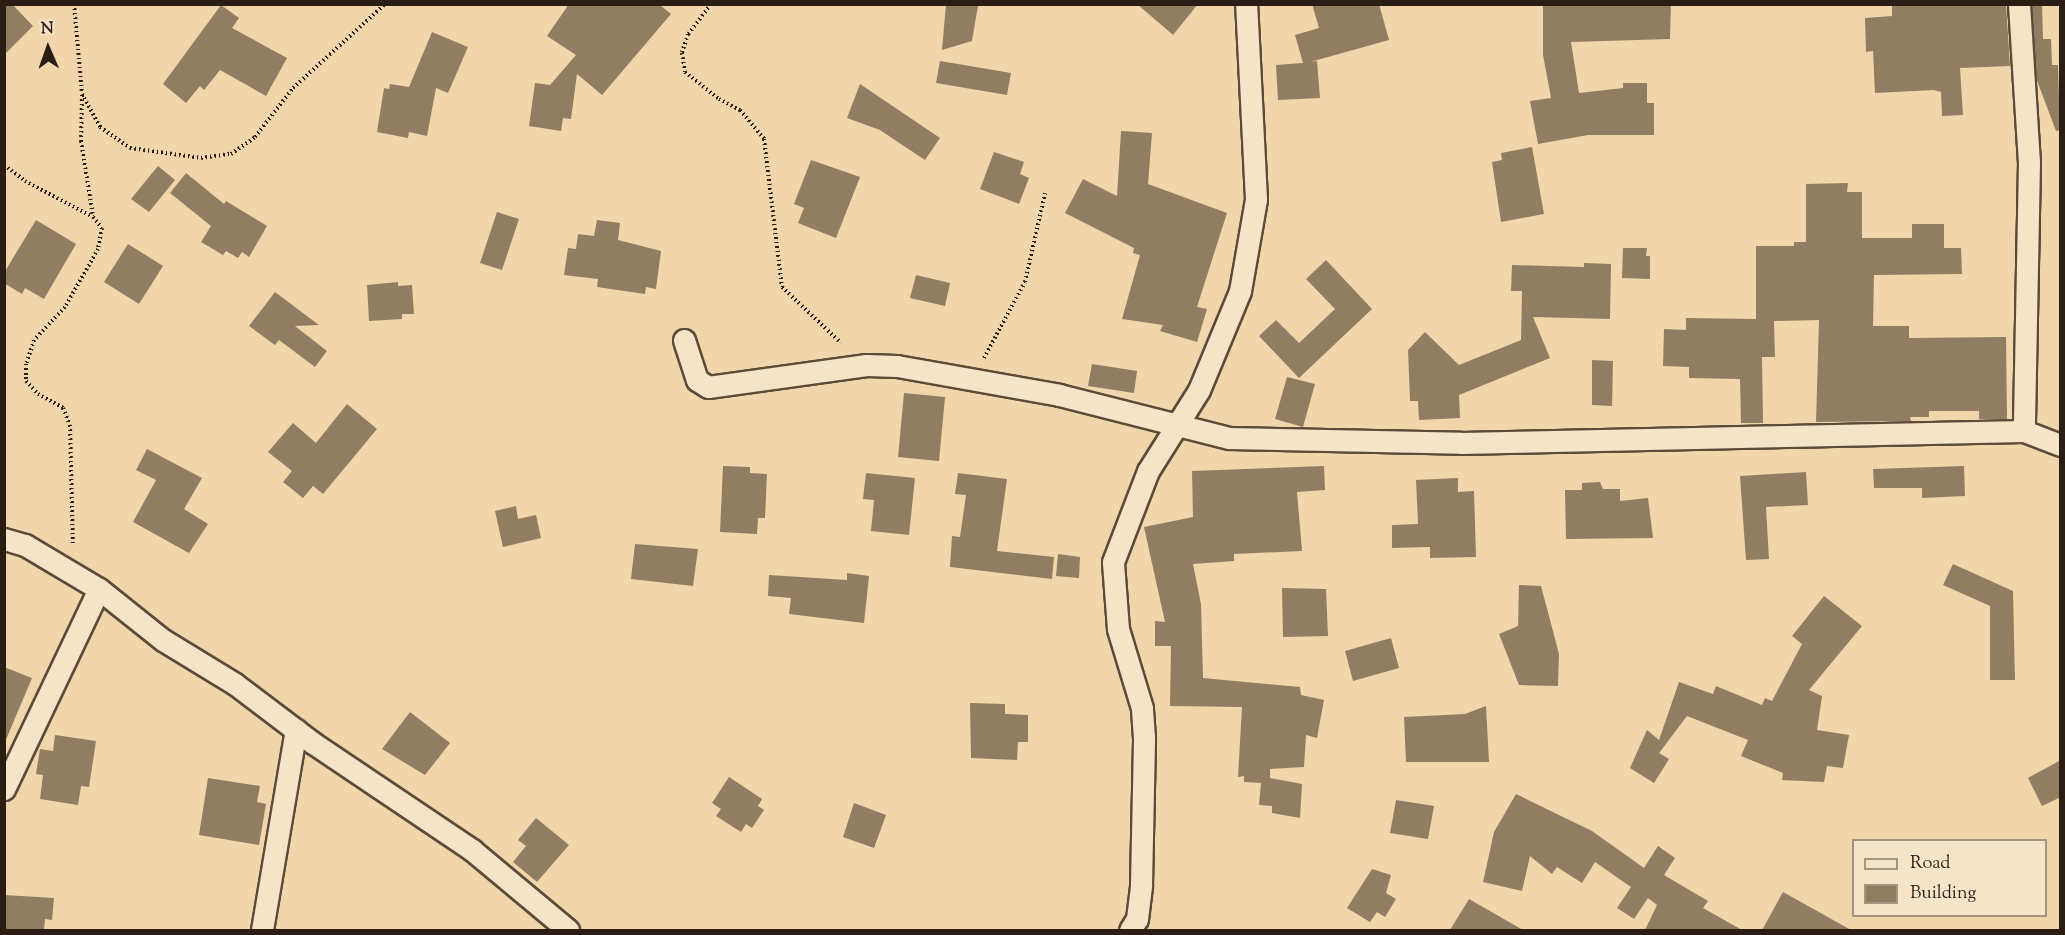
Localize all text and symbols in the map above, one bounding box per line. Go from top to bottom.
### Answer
north arrow [18,18,78,78]
text: N [41,18,54,41]
legend [1852,839,2047,917]
text: Road [1910,851,1950,877]
text: Building [1910,881,1976,907]

